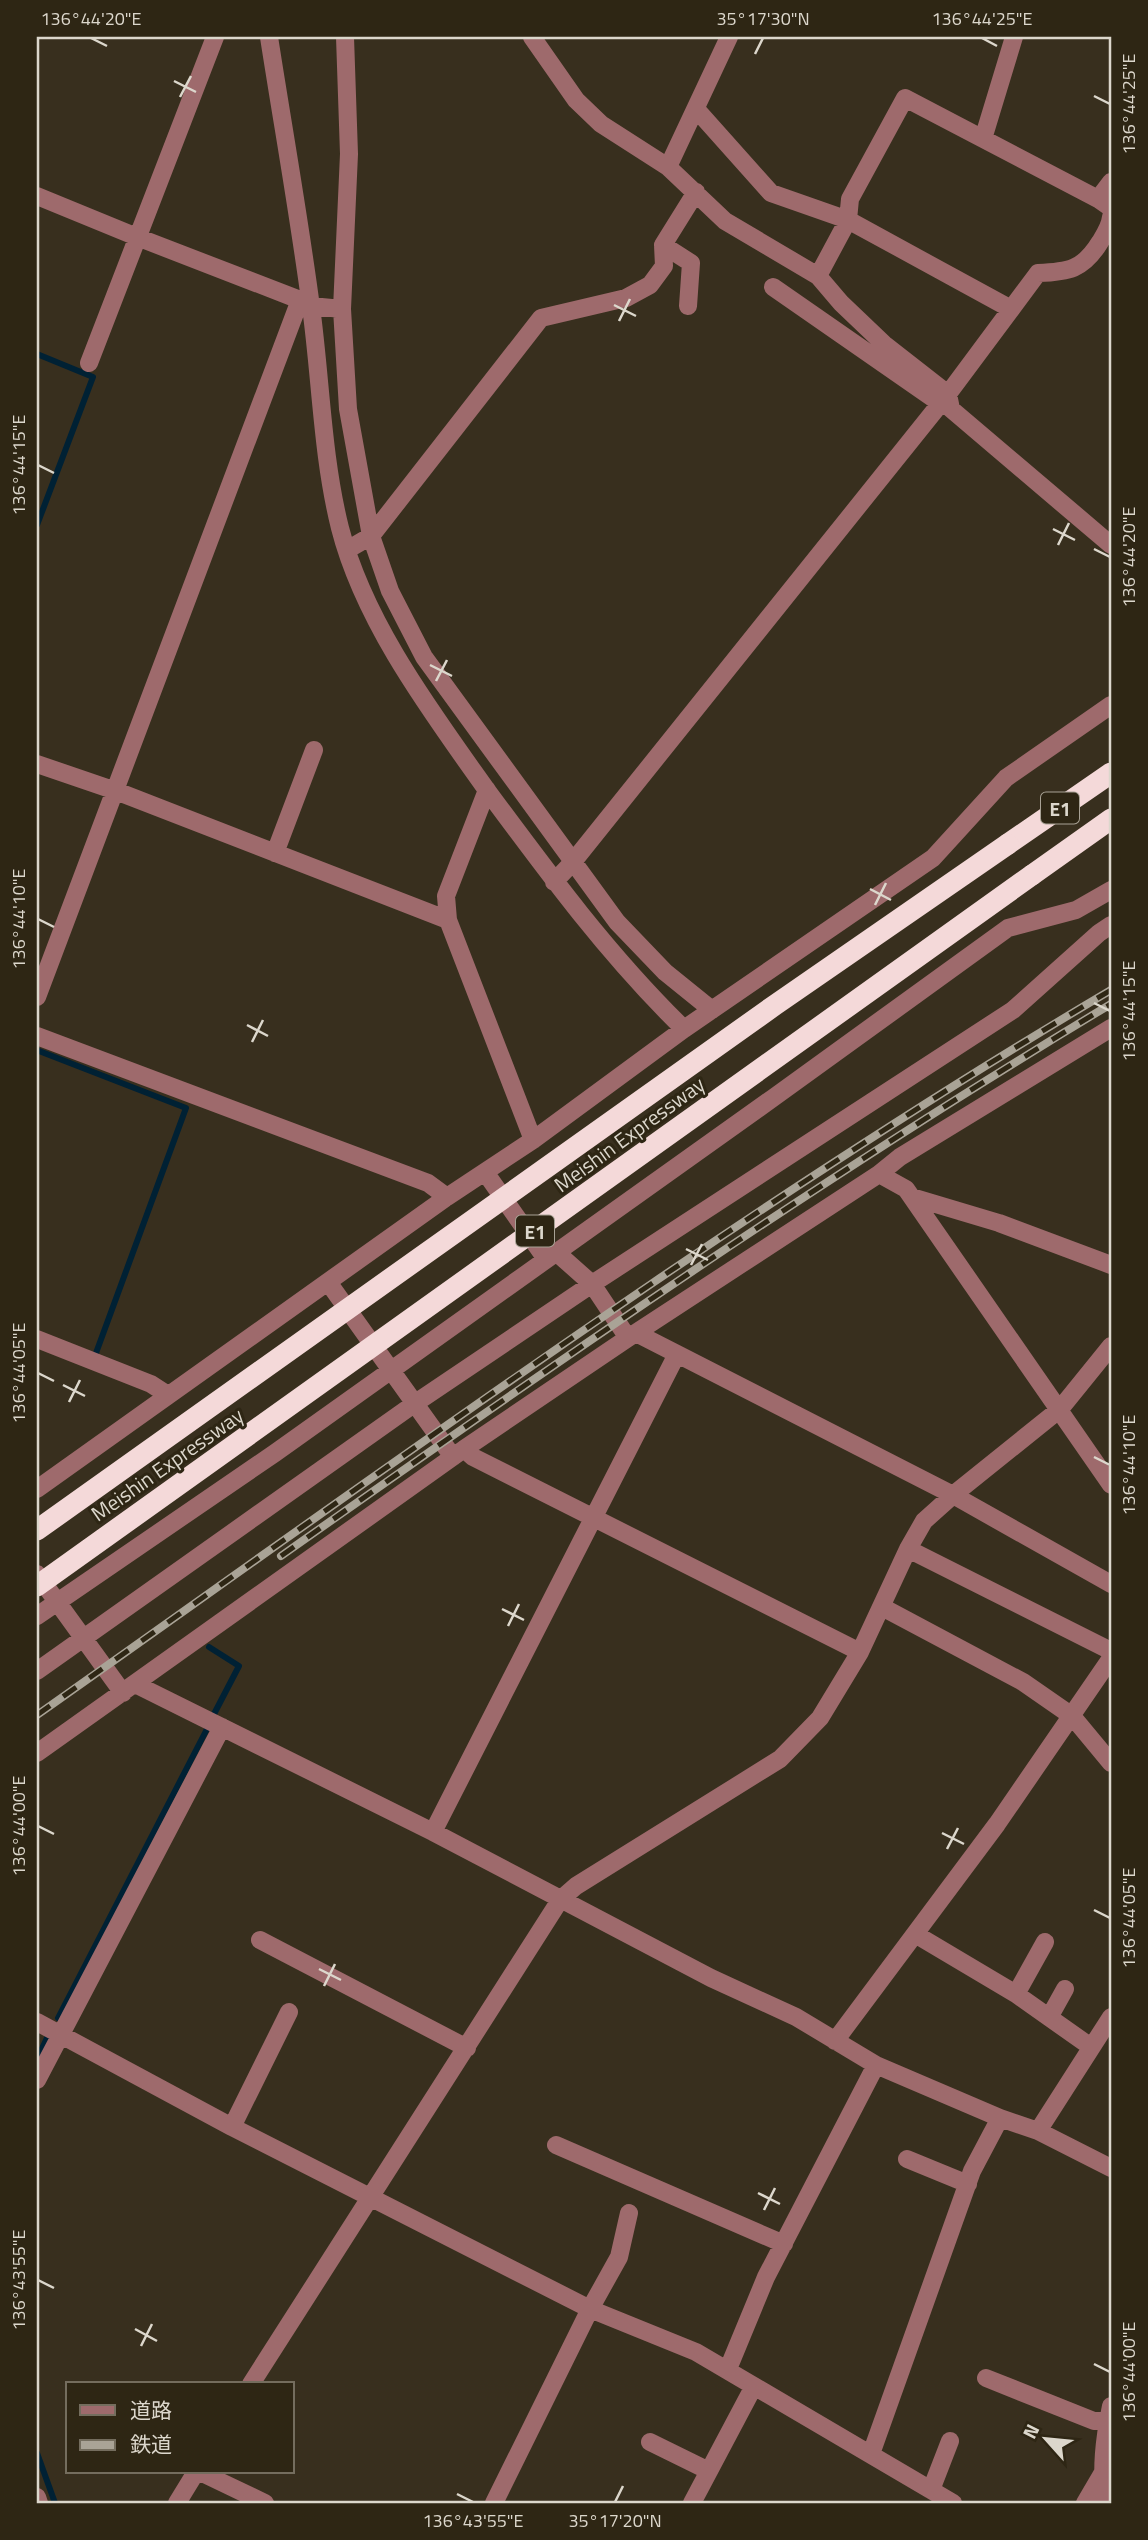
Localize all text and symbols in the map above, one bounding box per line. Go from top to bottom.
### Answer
text: 136°44'20"E [40,5,142,32]
text: 35°17'30"N [716,5,810,32]
text: 136°44'25"E [931,5,1033,32]
text: 136°44'25"E [1115,53,1142,155]
text: 136°44'15"E [5,414,32,516]
text: 136°44'20"E [1115,506,1142,608]
road number: E1 [1041,792,1079,824]
text: 136°44'10"E [5,868,32,970]
text: 136°44'15"E [1115,960,1142,1062]
street label: Meishin Expressway [547,1068,711,1200]
road number: E1 [516,1216,554,1246]
text: 136°44'05"E [5,1322,32,1424]
street label: Meishin Expressway [84,1399,250,1529]
text: 136°44'10"E [1115,1414,1142,1516]
text: 136°44'00"E [5,1775,32,1877]
text: 136°44'05"E [1115,1867,1142,1969]
text: 136°43'55"E [5,2229,32,2331]
text: 136°44'00"E [1115,2321,1142,2423]
legend [66,2382,294,2474]
text: 道路 [130,2394,172,2426]
north arrow [1012,2404,1082,2474]
text: N [1014,2419,1046,2444]
text: 鉄道 [130,2428,172,2460]
text: 136°43'55"E [422,2507,524,2534]
text: 35°17'20"N [568,2507,662,2534]

